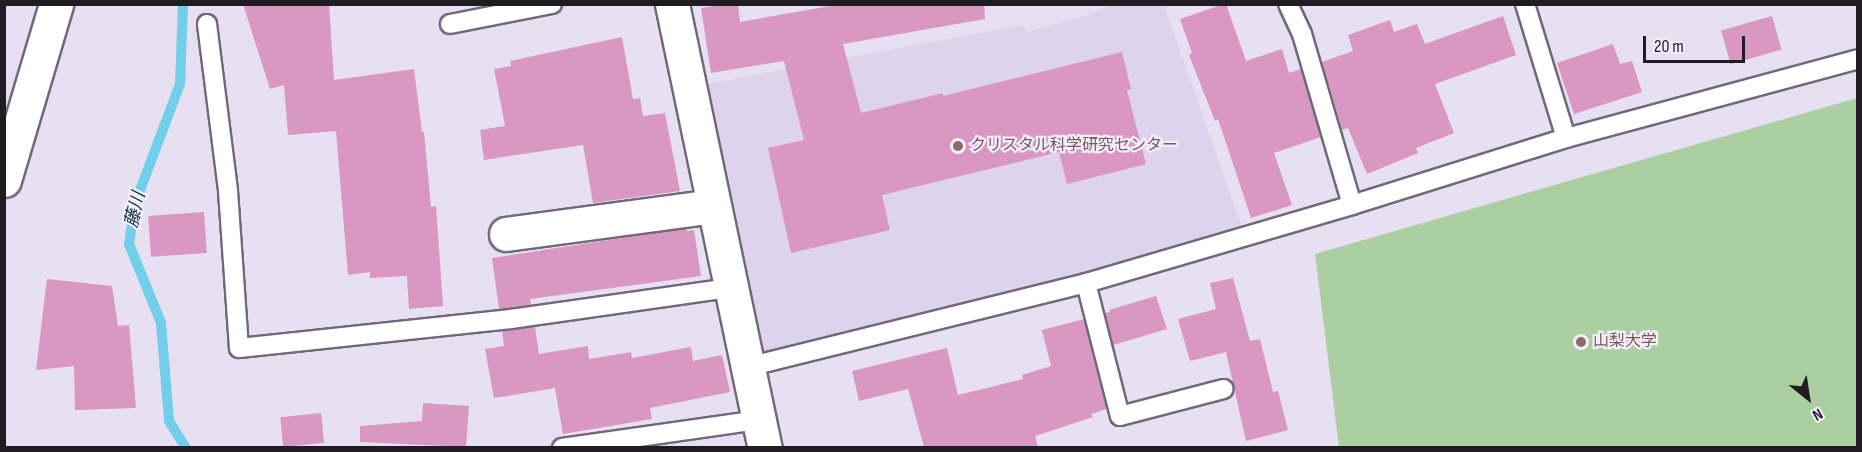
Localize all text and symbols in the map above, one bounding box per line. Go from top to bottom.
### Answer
scale bar [1646,24,1748,62]
text: 20 m [1654,36,1684,57]
place label: クリスタル科学研究センター [970,136,1178,156]
marker: クリスタル科学研究センター [951,139,965,153]
water label: 藤川 [121,190,151,230]
place label: 山梨大学 [1593,332,1657,352]
marker: 山梨大学 [1574,335,1588,349]
north arrow [1778,368,1838,428]
text: N [1809,404,1826,424]

